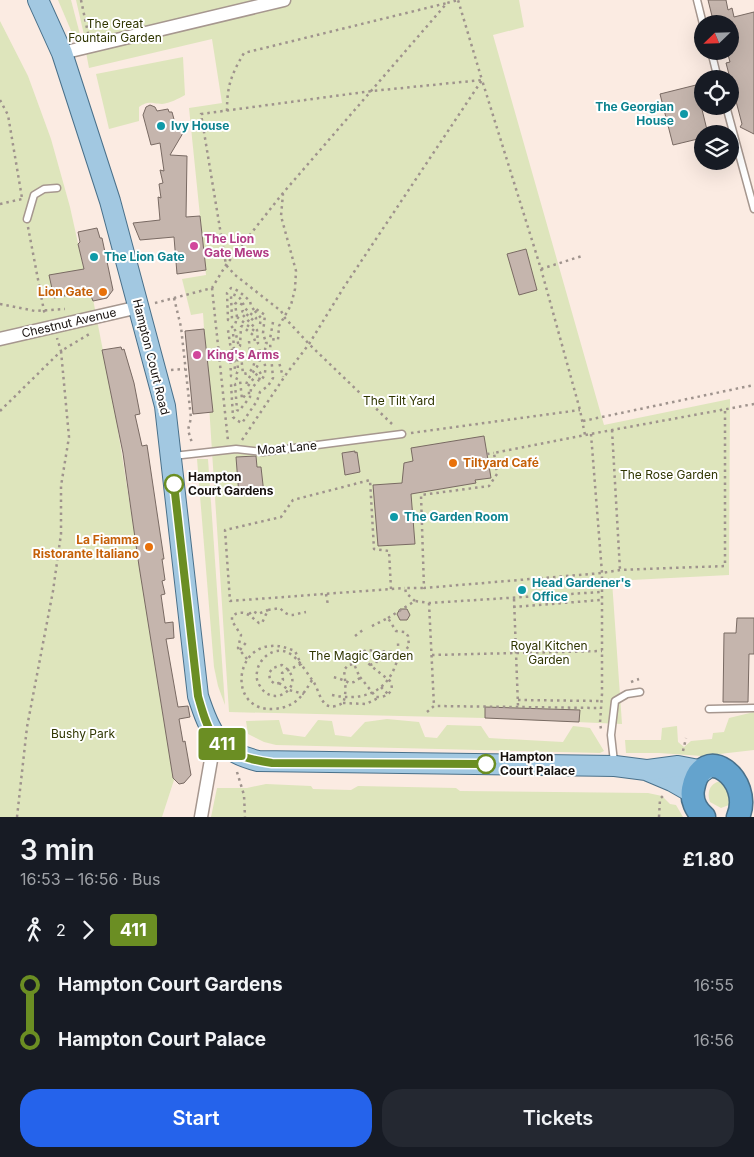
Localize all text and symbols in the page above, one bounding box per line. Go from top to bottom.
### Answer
north arrow [694,15,739,60]
map controls [694,15,739,170]
park label: The Great Fountain Garden [68,16,162,45]
button: locate [694,70,739,115]
place label: The Georgian House [595,99,674,128]
marker: The Georgian House [678,108,690,120]
place label: Ivy House [171,118,229,133]
marker: Ivy House [155,120,167,132]
button: layers [694,125,739,170]
place label: The Lion Gate Mews [204,231,270,260]
marker: The Lion Gate Mews [188,240,200,252]
place label: The Lion Gate [104,249,185,264]
marker: The Lion Gate [88,251,100,263]
place label: Lion Gate [38,284,93,299]
marker: Lion Gate [97,286,109,298]
street label: Hampton Court Road [130,297,173,416]
street label: Chestnut Avenue [20,304,118,341]
place label: King's Arms [207,347,279,362]
marker: King's Arms [191,349,203,361]
park label: The Tilt Yard [363,393,435,408]
street label: Moat Lane [257,437,317,458]
place label: Tiltyard Café [463,455,539,470]
marker: Tiltyard Café [447,457,459,469]
park label: The Rose Garden [620,467,718,482]
place label: Hampton Court Gardens [188,469,274,498]
marker: Hampton Court Gardens [164,474,184,494]
place label: The Garden Room [404,509,509,524]
marker: The Garden Room [388,511,400,523]
place label: La Fiamma Ristorante Italiano [33,532,139,561]
marker: La Fiamma Ristorante Italiano [143,541,155,553]
place label: Head Gardener's Office [532,575,631,604]
marker: Head Gardener's Office [516,584,528,596]
park label: Royal Kitchen Garden [510,638,588,667]
park label: The Magic Garden [309,648,413,663]
park label: Bushy Park [51,726,115,741]
line badge: 411 [193,728,251,760]
text: 411 [208,733,236,754]
place label: Hampton Court Palace [500,749,575,778]
marker: Hampton Court Palace [476,754,496,774]
text: 3 min [20,833,95,867]
text: £1.80 [683,848,734,871]
text: 16:53 – 16:56 · Bus [20,869,160,889]
icon: walk [20,916,48,944]
icon: forward [74,916,102,944]
text: 411 [120,919,147,940]
text: 2 [56,920,66,940]
text: Hampton Court Gardens [58,973,283,996]
text: 16:55 [694,975,734,995]
text: Hampton Court Palace [58,1028,266,1051]
text: 16:56 [693,1030,734,1050]
button: Start [20,1089,372,1147]
button: Tickets [382,1089,734,1147]

